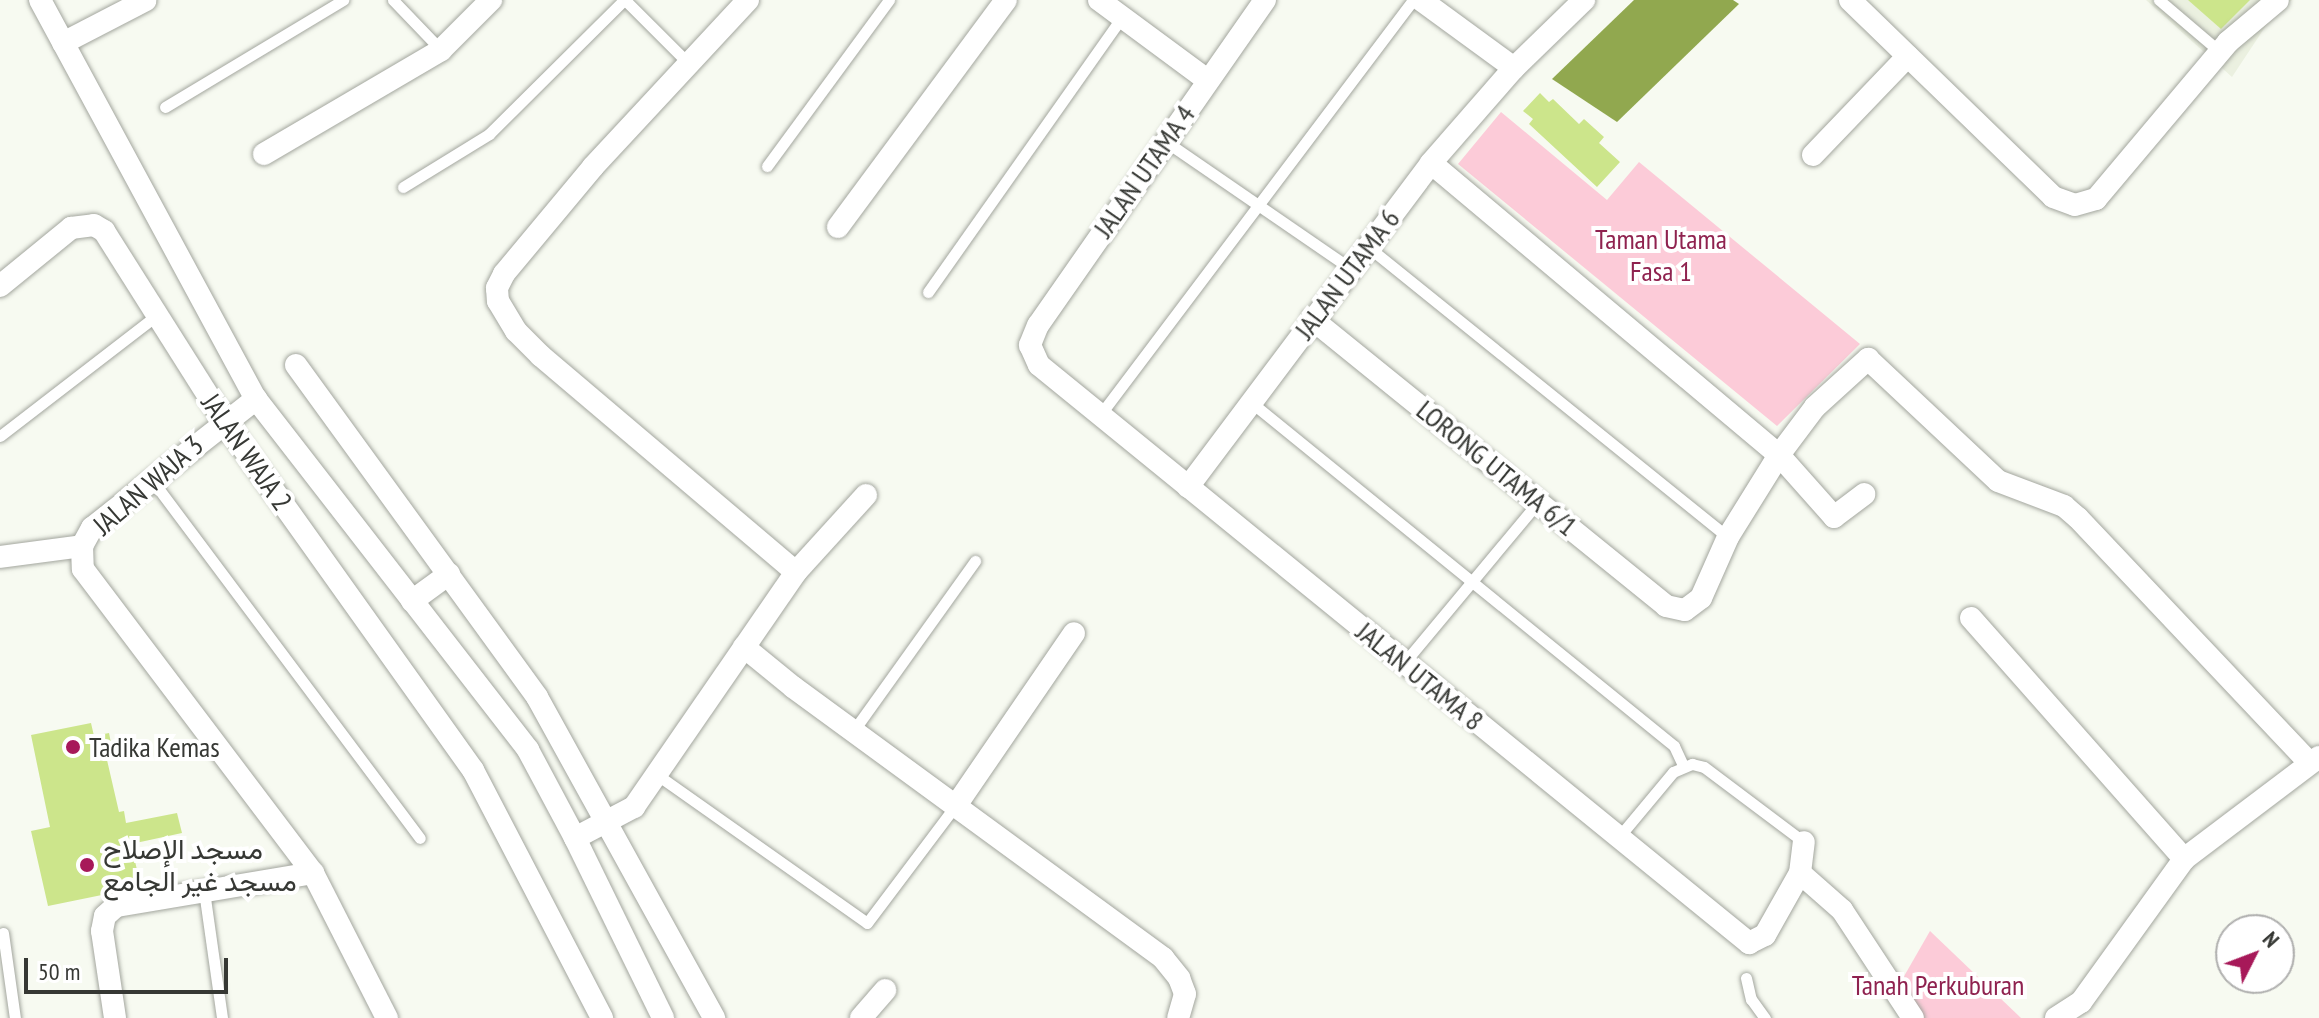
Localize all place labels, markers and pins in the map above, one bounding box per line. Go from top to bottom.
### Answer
place label: Tadika Kemas [89,730,220,764]
marker: Tadika Kemas [64,738,82,756]
place label: مسجد الإصلاح مسجد غير الجامع [103,832,297,898]
marker: مسجد الإصلاح مسجد غير الجامع [78,856,96,874]

